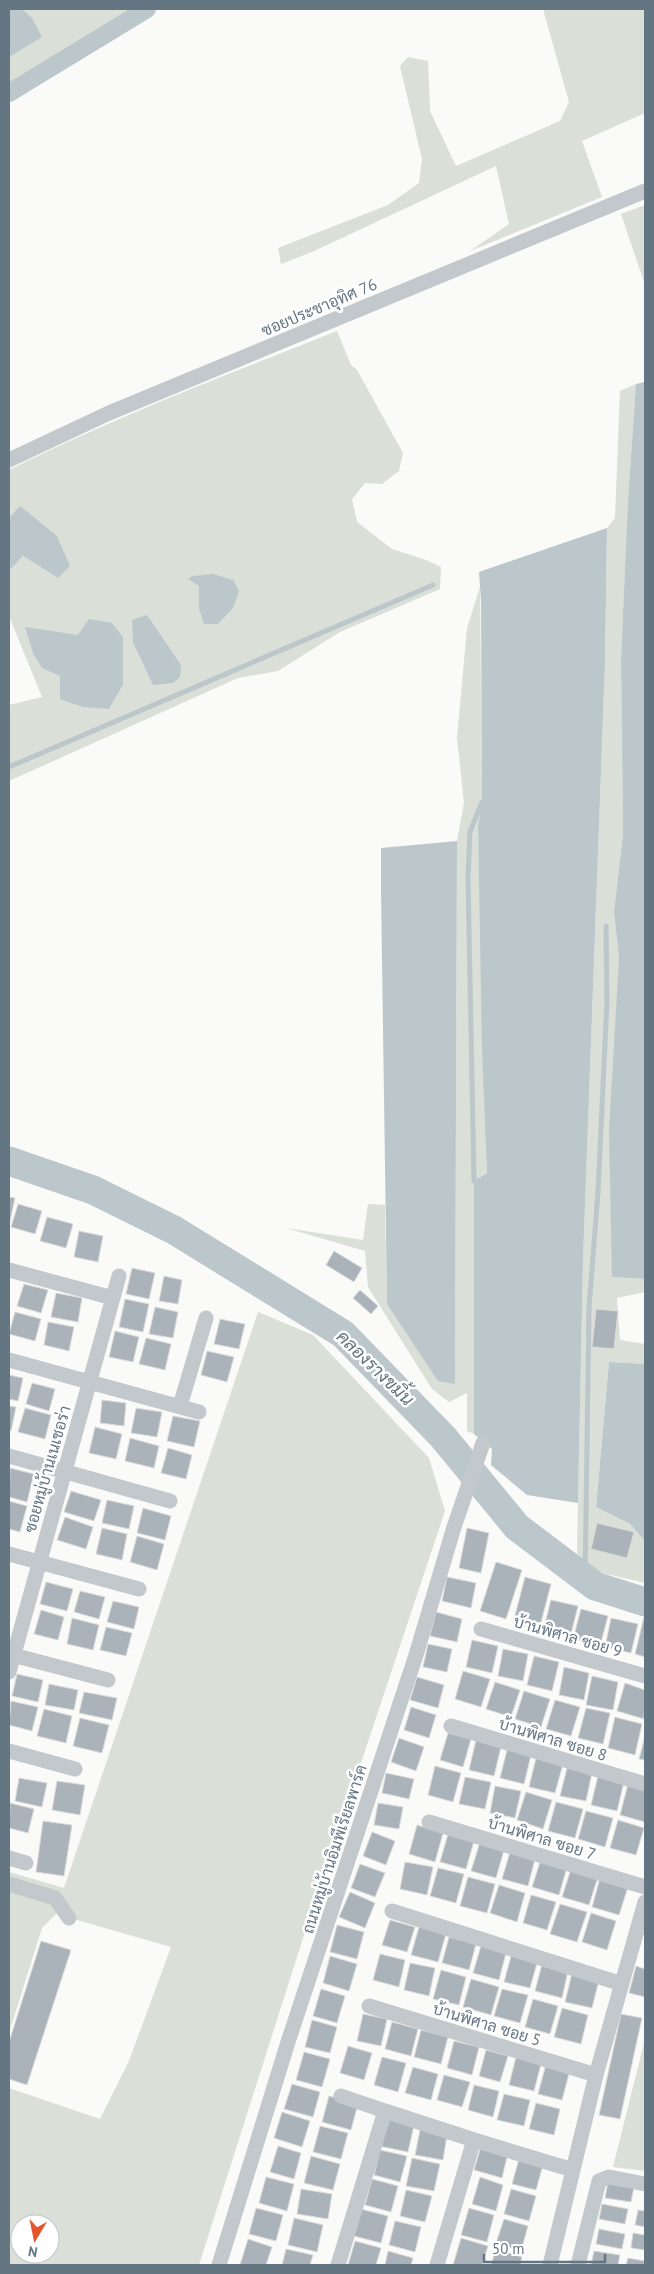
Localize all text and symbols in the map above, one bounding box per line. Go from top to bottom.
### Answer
street label: ซอยประชาอุทิศ 76 [258,274,381,342]
water label: คลองรางขมิ้น [332,1323,421,1411]
street label: ซอยหมู่บ้านเนเชอร่า [19,1403,77,1535]
street label: บ้านพิศาล ซอย 9 [511,1611,625,1661]
street label: บ้านพิศาล ซอย 8 [496,1713,610,1765]
street label: ถนนหมู่บ้านอิมพีเรียลพาร์ค [295,1761,373,1937]
street label: บ้านพิศาล ซอย 7 [485,1812,599,1864]
street label: บ้านพิศาล ซอย 5 [430,1998,544,2050]
north arrow [10,2214,60,2264]
scale bar [484,2232,605,2264]
text: 50 m [492,2239,525,2258]
text: N [27,2242,39,2261]

